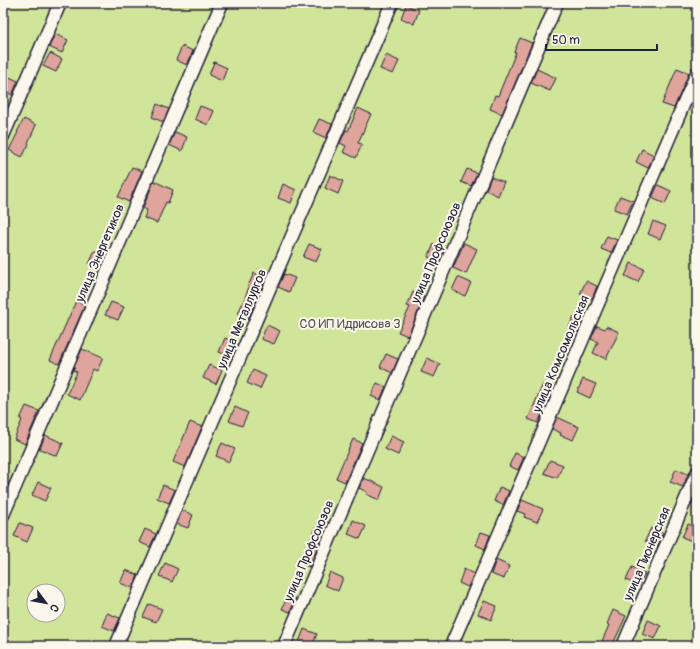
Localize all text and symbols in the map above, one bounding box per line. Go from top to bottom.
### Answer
scale bar [546,26,657,52]
text: 50 m [552,33,580,48]
street label: улица Профсоюзов [407,200,465,307]
street label: улица Энергетиков [72,201,128,305]
street label: улица Металлургов [213,267,270,372]
street label: улица Комсомольская [529,293,593,416]
park label: СО ИП Идрисова 3 [299,316,401,332]
street label: улица Профсоюзов [280,498,338,605]
street label: улица Пионерская [620,505,674,604]
north arrow [26,583,66,623]
text: С [47,602,61,615]

